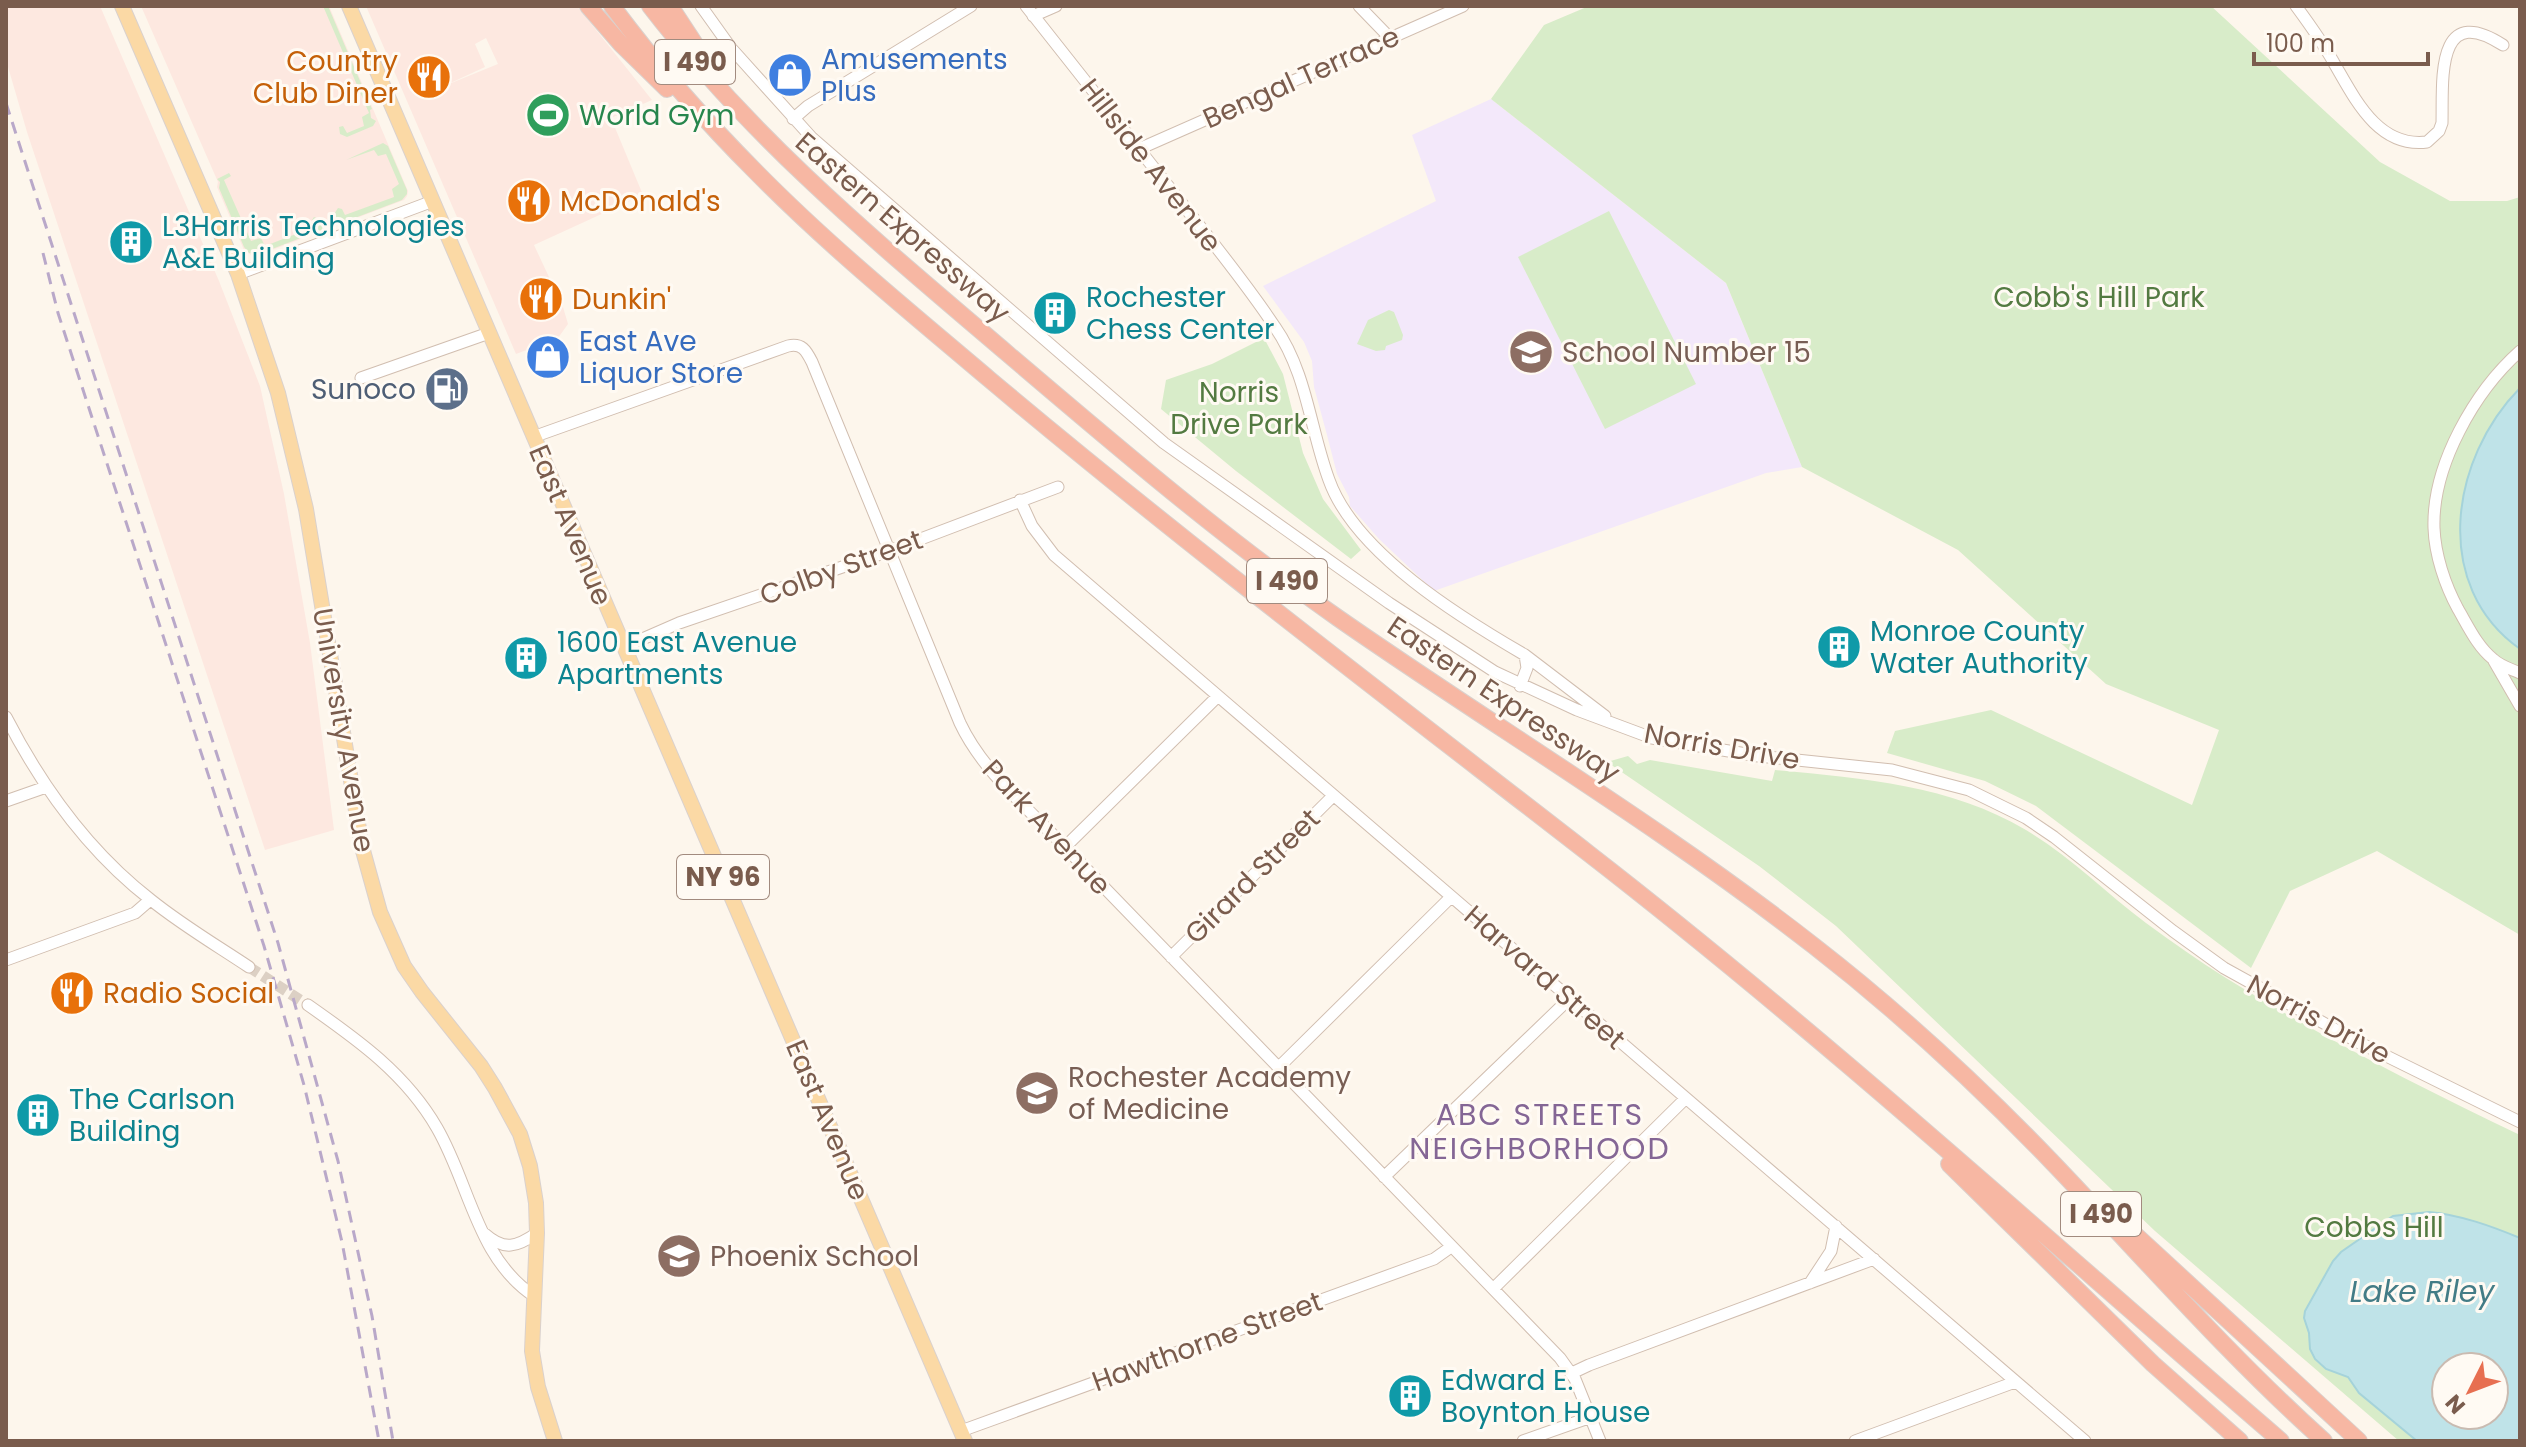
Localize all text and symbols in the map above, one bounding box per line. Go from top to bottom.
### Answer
scale bar [2254,16,2428,66]
street label: Bengal Terrace [1197,17,1406,138]
text: 100 m [2266,27,2335,60]
road number: I 490 [655,40,735,84]
place label: Amusements Plus [821,40,1008,111]
place label: Country Club Diner [253,42,398,113]
shop icon: Amusements Plus [766,51,814,99]
restaurant icon: Country Club Diner [405,53,453,101]
street label: Hillside Avenue [1070,70,1231,260]
sports icon: World Gym [524,91,572,139]
place label: World Gym [579,96,734,135]
street label: Eastern Expressway [787,123,1019,332]
restaurant icon: McDonald's [505,177,553,225]
place label: McDonald's [560,182,721,221]
place label: L3Harris Technologies A&E Building [162,207,465,278]
building icon: L3Harris Technologies A&E Building [107,218,155,266]
restaurant icon: Dunkin' [517,275,565,323]
place label: Rochester Chess Center [1086,278,1275,349]
park label: Cobb's Hill Park [1993,278,2205,317]
place label: Dunkin' [572,280,671,319]
building icon: Rochester Chess Center [1031,289,1079,337]
place label: East Ave Liquor Store [579,322,743,393]
school or university icon: School Number 15 [1507,328,1555,376]
shop icon: East Ave Liquor Store [524,333,572,381]
place label: School Number 15 [1562,333,1811,372]
fuel station icon: Sunoco [423,365,471,413]
place label: Sunoco [311,370,416,409]
park label: Norris Drive Park [1170,373,1308,444]
street label: East Avenue [519,439,622,611]
street label: Colby Street [754,520,928,615]
road number: I 490 [1247,559,1327,603]
street label: University Avenue [303,605,384,855]
street label: Eastern Expressway [1380,607,1628,792]
place label: Monroe County Water Authority [1870,612,2088,683]
place label: 1600 East Avenue Apartments [557,623,797,694]
building icon: Monroe County Water Authority [1815,623,1863,671]
building icon: 1600 East Avenue Apartments [502,634,550,682]
street label: Norris Drive [1641,714,1803,779]
street label: Park Avenue [974,751,1120,904]
street label: Girard Street [1176,800,1329,953]
road number: NY 96 [677,855,769,899]
street label: Harvard Street [1456,896,1634,1058]
street label: Norris Drive [2240,965,2398,1074]
restaurant icon: Radio Social [48,969,96,1017]
place label: Radio Social [103,974,274,1013]
street label: East Avenue [776,1034,879,1206]
place label: Rochester Academy of Medicine [1068,1058,1351,1129]
school or university icon: Rochester Academy of Medicine [1013,1069,1061,1117]
place label: The Carlson Building [69,1080,235,1151]
building icon: The Carlson Building [14,1091,62,1139]
district label: ABC STREETS NEIGHBORHOOD [1409,1093,1671,1170]
road number: I 490 [2061,1192,2141,1236]
park label: Cobbs Hill [2304,1208,2444,1247]
school or university icon: Phoenix School [655,1232,703,1280]
place label: Phoenix School [710,1237,919,1276]
water label: Lake Riley [2350,1270,2495,1313]
street label: Hawthorne Street [1087,1282,1328,1401]
north arrow [2430,1351,2510,1431]
place label: Edward E. Boynton House [1441,1361,1650,1432]
building icon: Edward E. Boynton House [1386,1372,1434,1420]
text: N [2438,1388,2473,1421]

